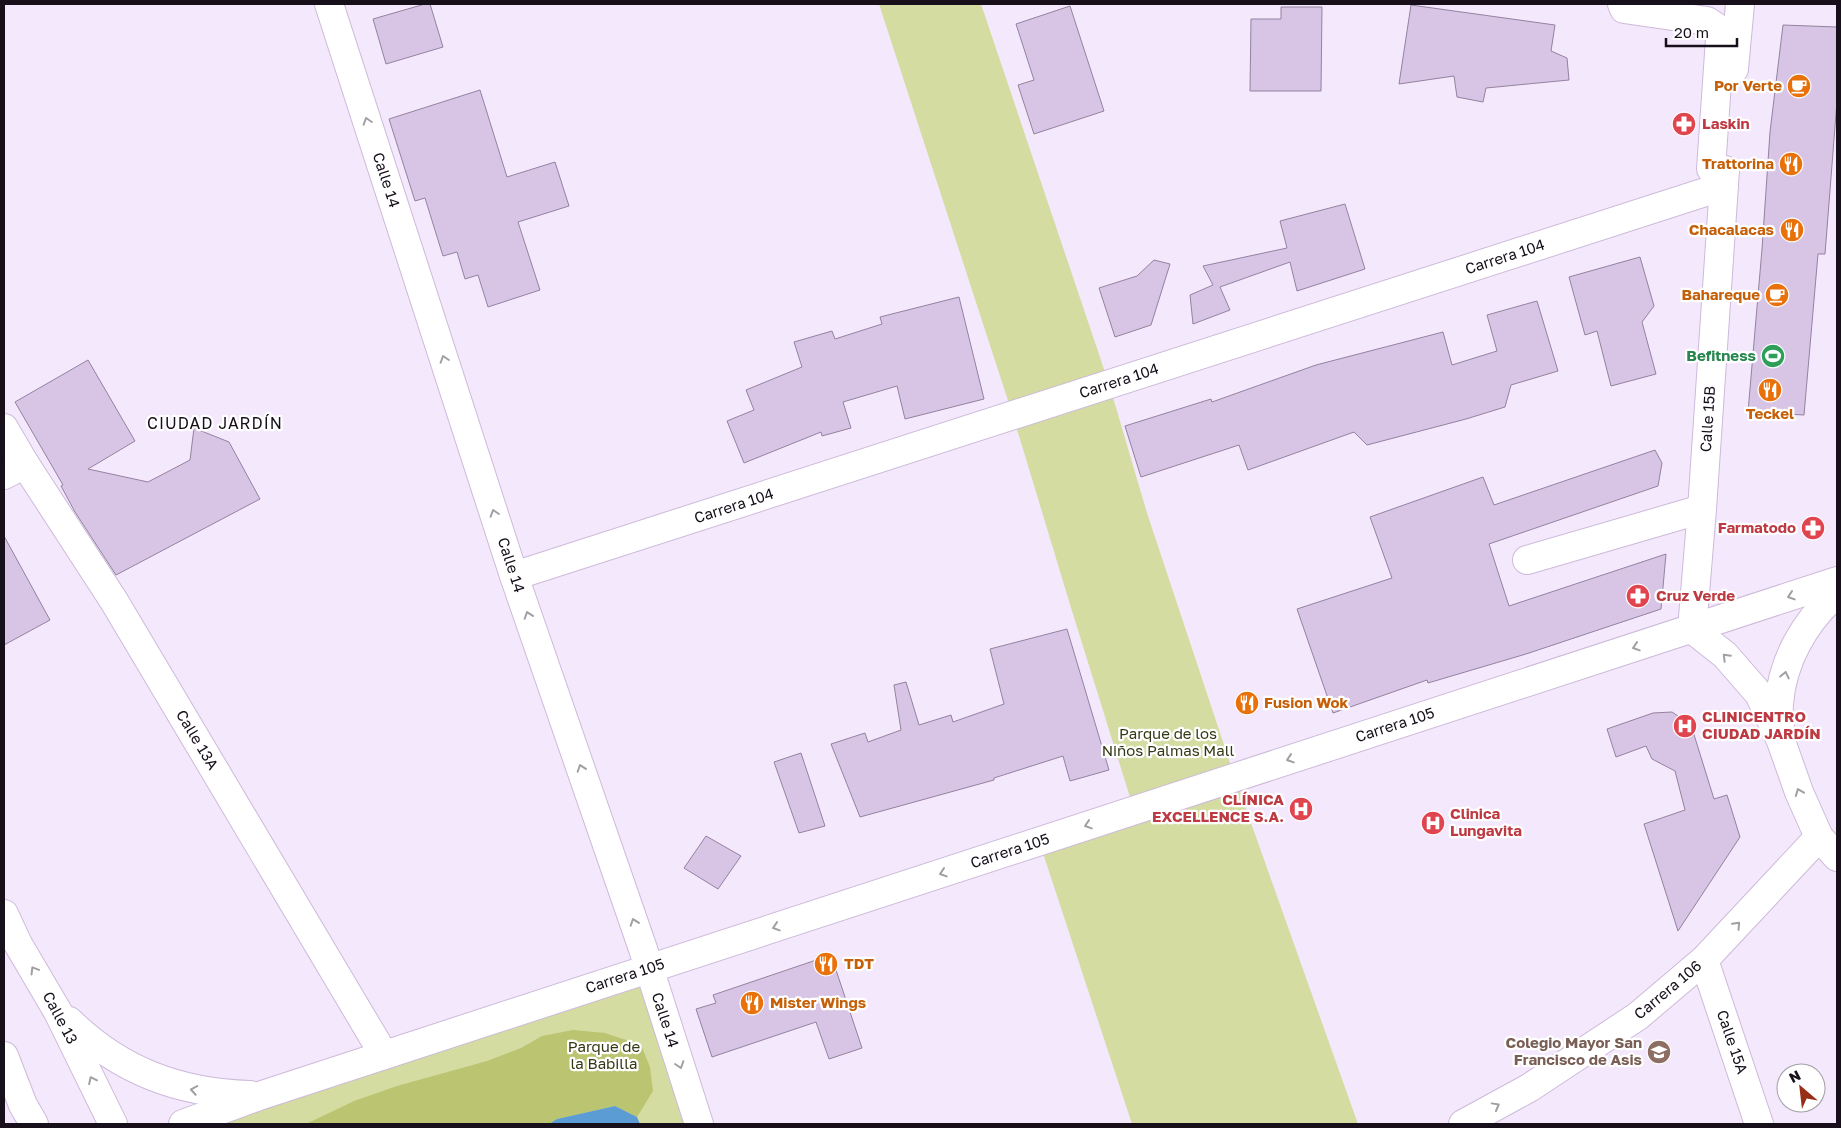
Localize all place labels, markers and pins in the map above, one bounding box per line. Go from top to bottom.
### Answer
cafe icon: Por Verte [1786,73,1812,99]
place label: Por Verte [1714,76,1782,94]
pharmacy icon: Laskin [1671,111,1697,137]
place label: Laskin [1702,114,1750,132]
restaurant icon: Trattorina [1778,151,1804,177]
place label: Trattorina [1702,154,1774,172]
restaurant icon: Chacalacas [1779,217,1805,243]
place label: Chacalacas [1689,220,1774,238]
cafe icon: Bahareque [1764,282,1790,308]
place label: Bahareque [1681,285,1760,303]
sports icon: Befitness [1760,343,1786,369]
place label: Befitness [1686,346,1756,364]
restaurant icon: Teckel [1757,377,1783,403]
place label: Teckel [1746,404,1794,422]
pharmacy icon: Farmatodo [1800,515,1826,541]
place label: Farmatodo [1718,518,1796,536]
pharmacy icon: Cruz Verde [1625,583,1651,609]
place label: Cruz Verde [1656,586,1735,604]
restaurant icon: Fusion Wok [1234,690,1260,716]
place label: Fusion Wok [1264,693,1348,711]
place label: CLINICENTRO CIUDAD JARDÍN [1702,707,1821,742]
hospital icon: CLINICENTRO CIUDAD JARDÍN [1672,713,1698,739]
place label: CLÍNICA EXCELLENCE S.A. [1152,790,1284,825]
hospital icon: CLÍNICA EXCELLENCE S.A. [1288,796,1314,822]
place label: Clinica Lungavita [1450,804,1522,839]
hospital icon: Clinica Lungavita [1420,810,1446,836]
restaurant icon: TDT [813,951,839,977]
place label: TDT [844,954,874,972]
restaurant icon: Mister Wings [739,990,765,1016]
place label: Mister Wings [770,993,866,1011]
place label: Colegio Mayor San Francisco de Asis [1506,1033,1642,1068]
school or university icon: Colegio Mayor San Francisco de Asis [1646,1039,1672,1065]

